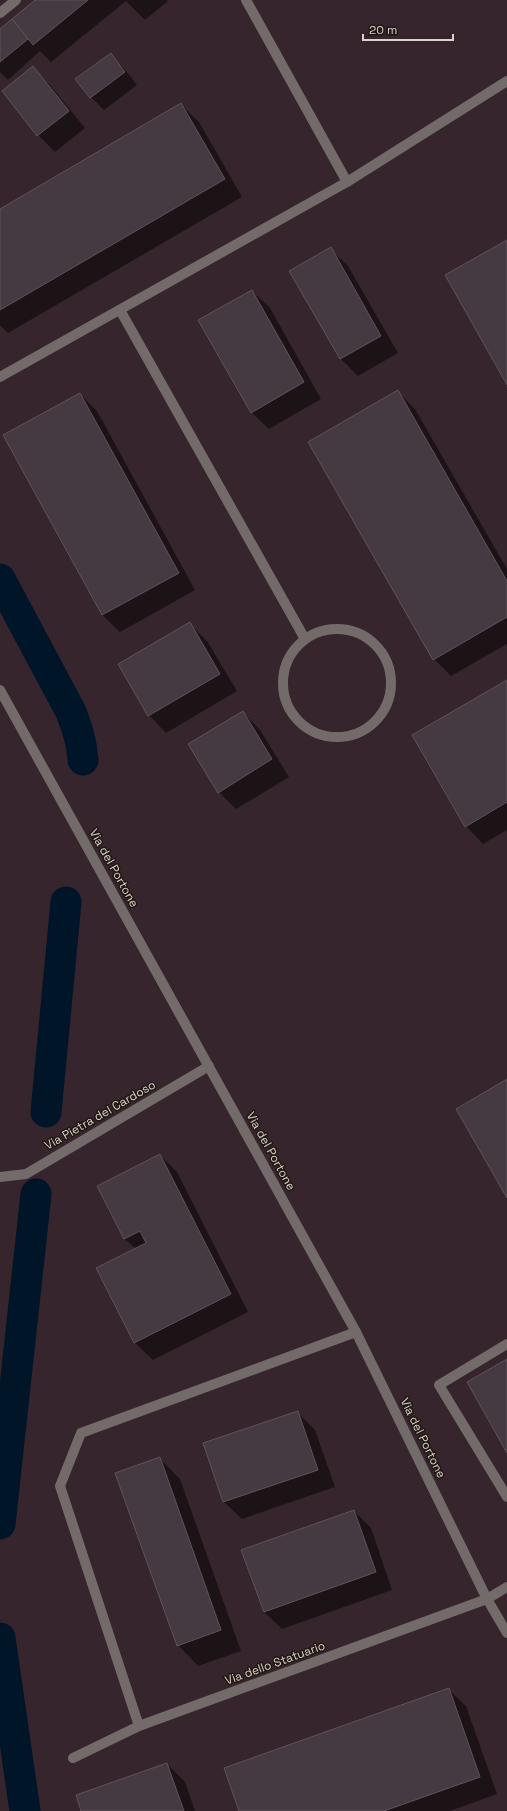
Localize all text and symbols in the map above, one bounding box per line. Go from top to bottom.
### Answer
scale bar [363,16,453,42]
text: 20 m [369,22,397,38]
street label: Via del Portone [86,826,142,910]
street label: Via Pietra del Cardoso [42,1077,158,1153]
street label: Via del Portone [243,1109,299,1193]
street label: Via del Portone [397,1395,449,1481]
street label: Via dello Statuario [223,1637,327,1689]

